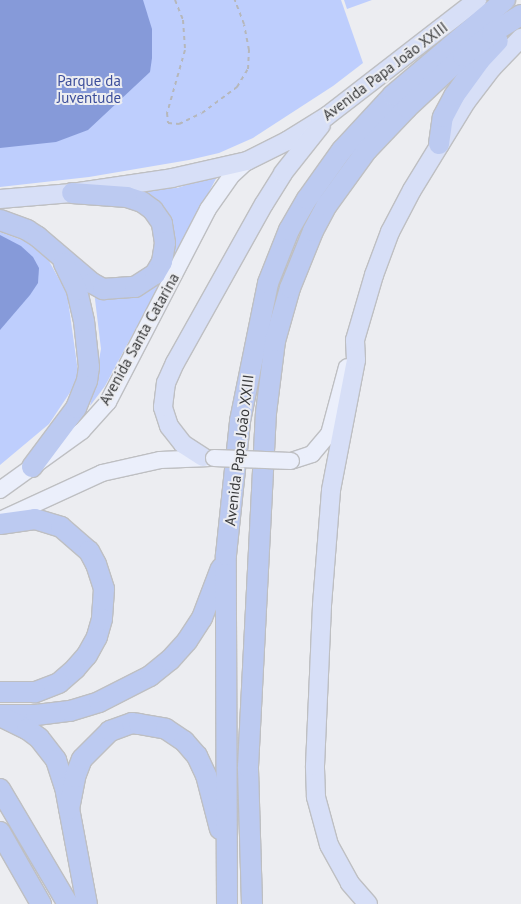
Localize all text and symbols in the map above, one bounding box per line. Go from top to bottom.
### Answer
street label: Avenida Papa João XXIII [319,18,451,124]
park label: Parque da Juventude [57,71,121,106]
street label: Avenida Santa Catarina [95,270,183,408]
street label: Avenida Papa João XXIII [221,373,257,527]

